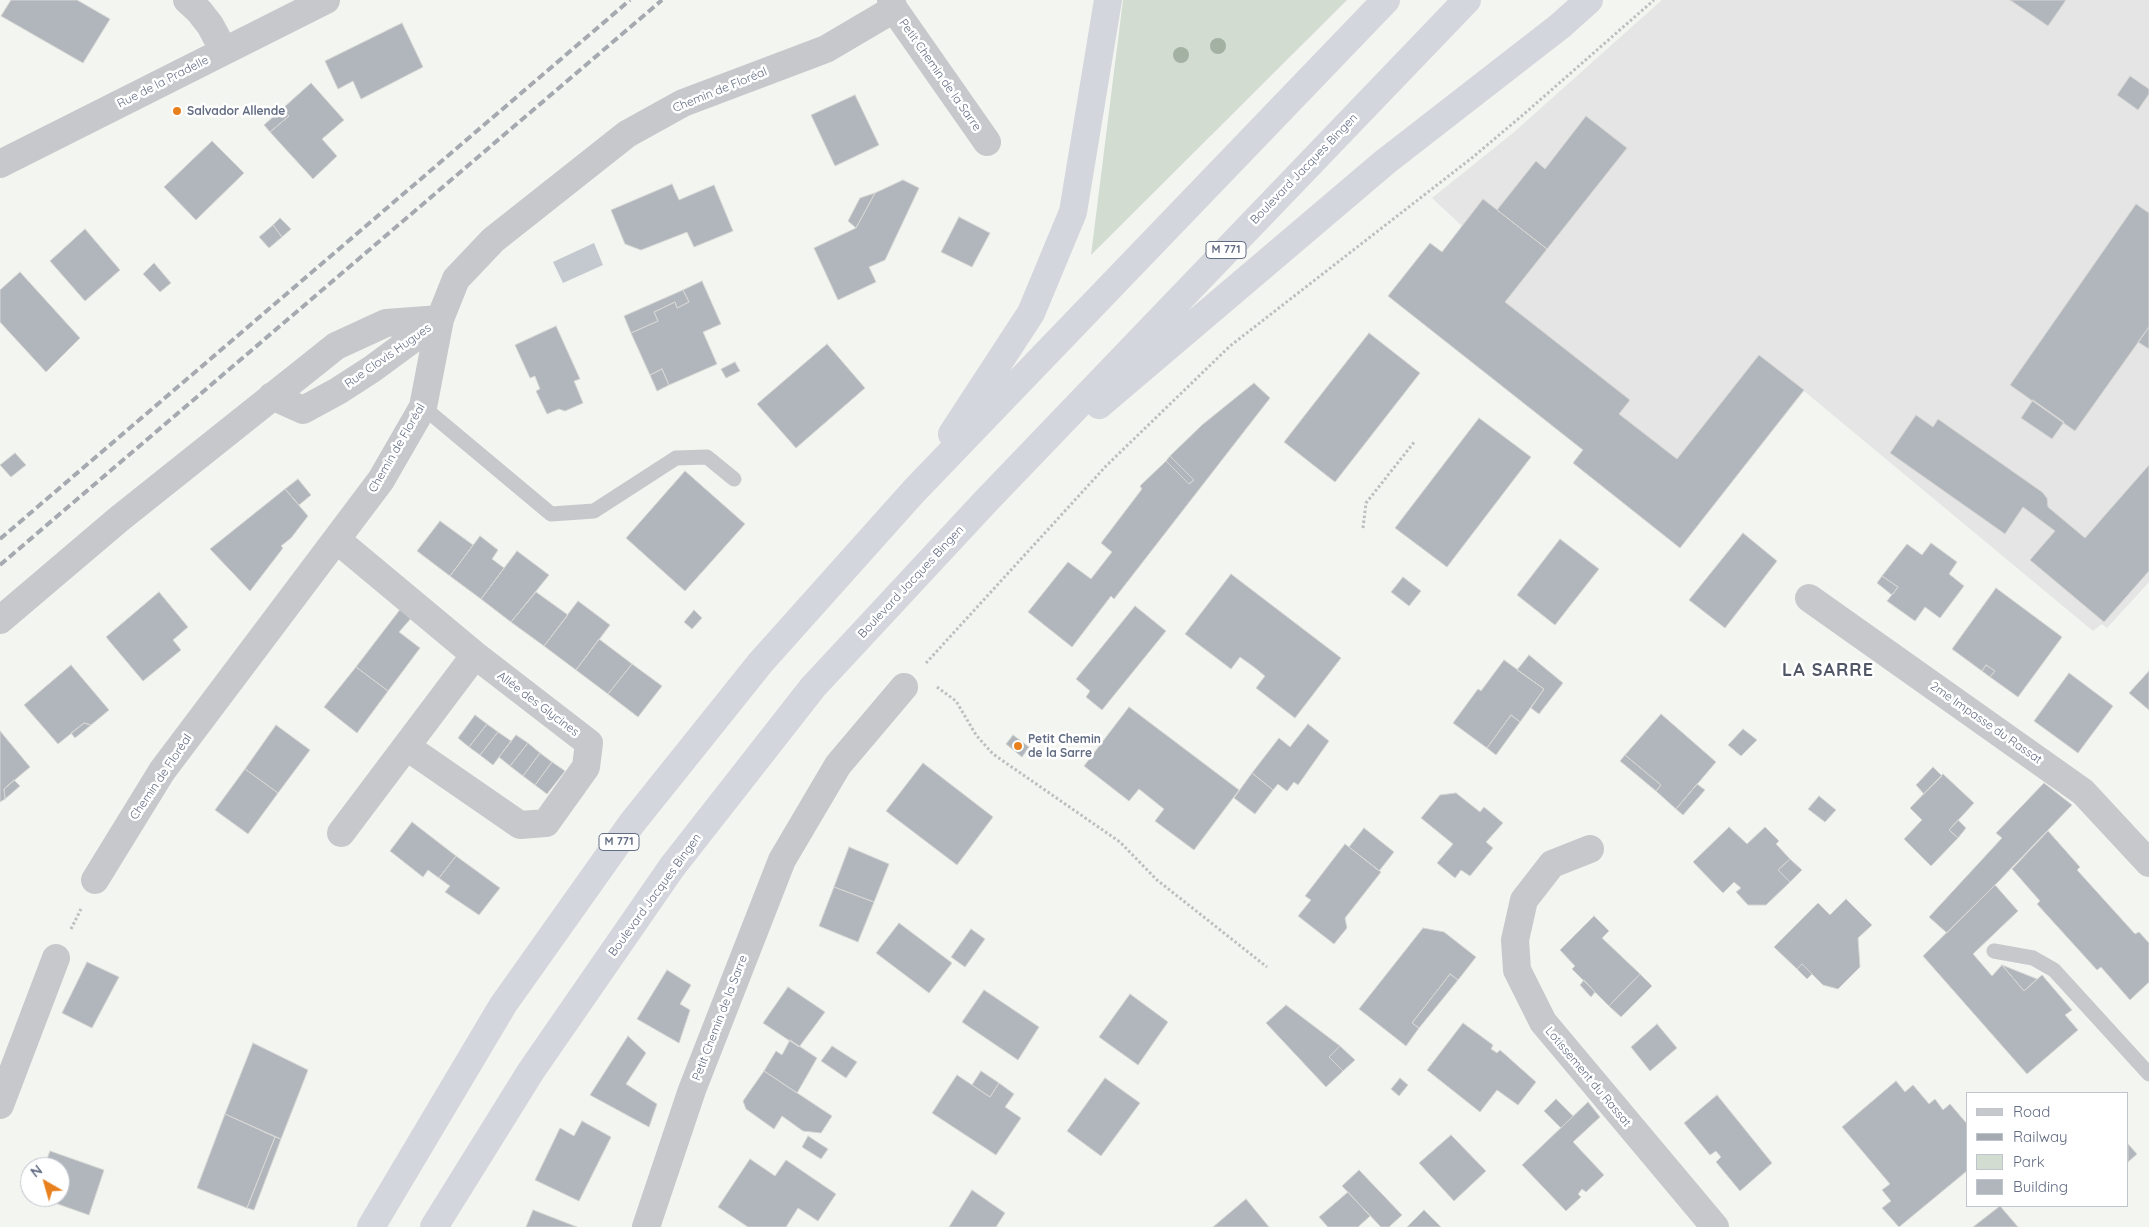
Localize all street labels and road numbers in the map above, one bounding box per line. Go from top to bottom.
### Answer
street label: Petit Chemin de la Sarre [896,16,984,134]
street label: Rue de la Pradelle [115,53,211,111]
street label: Chemin de Floréal [671,65,769,115]
street label: Boulevard Jacques Bingen [1247,111,1361,227]
road number: M 771 [1206,242,1246,258]
street label: Rue Clovis Hugues [342,321,434,391]
street label: Chemin de Floréal [366,401,428,495]
street label: Boulevard Jacques Bingen [855,523,967,641]
street label: Allée des Glycines [494,669,582,739]
street label: 2me Impasse du Rassat [1927,679,2045,767]
street label: Chemin de Floréal [127,731,195,823]
street label: Boulevard Jacques Bingen [606,831,704,959]
road number: M 771 [599,834,639,850]
street label: Petit Chemin de la Sarre [689,953,751,1083]
street label: Lotissement du Rassat [1542,1024,1634,1130]

